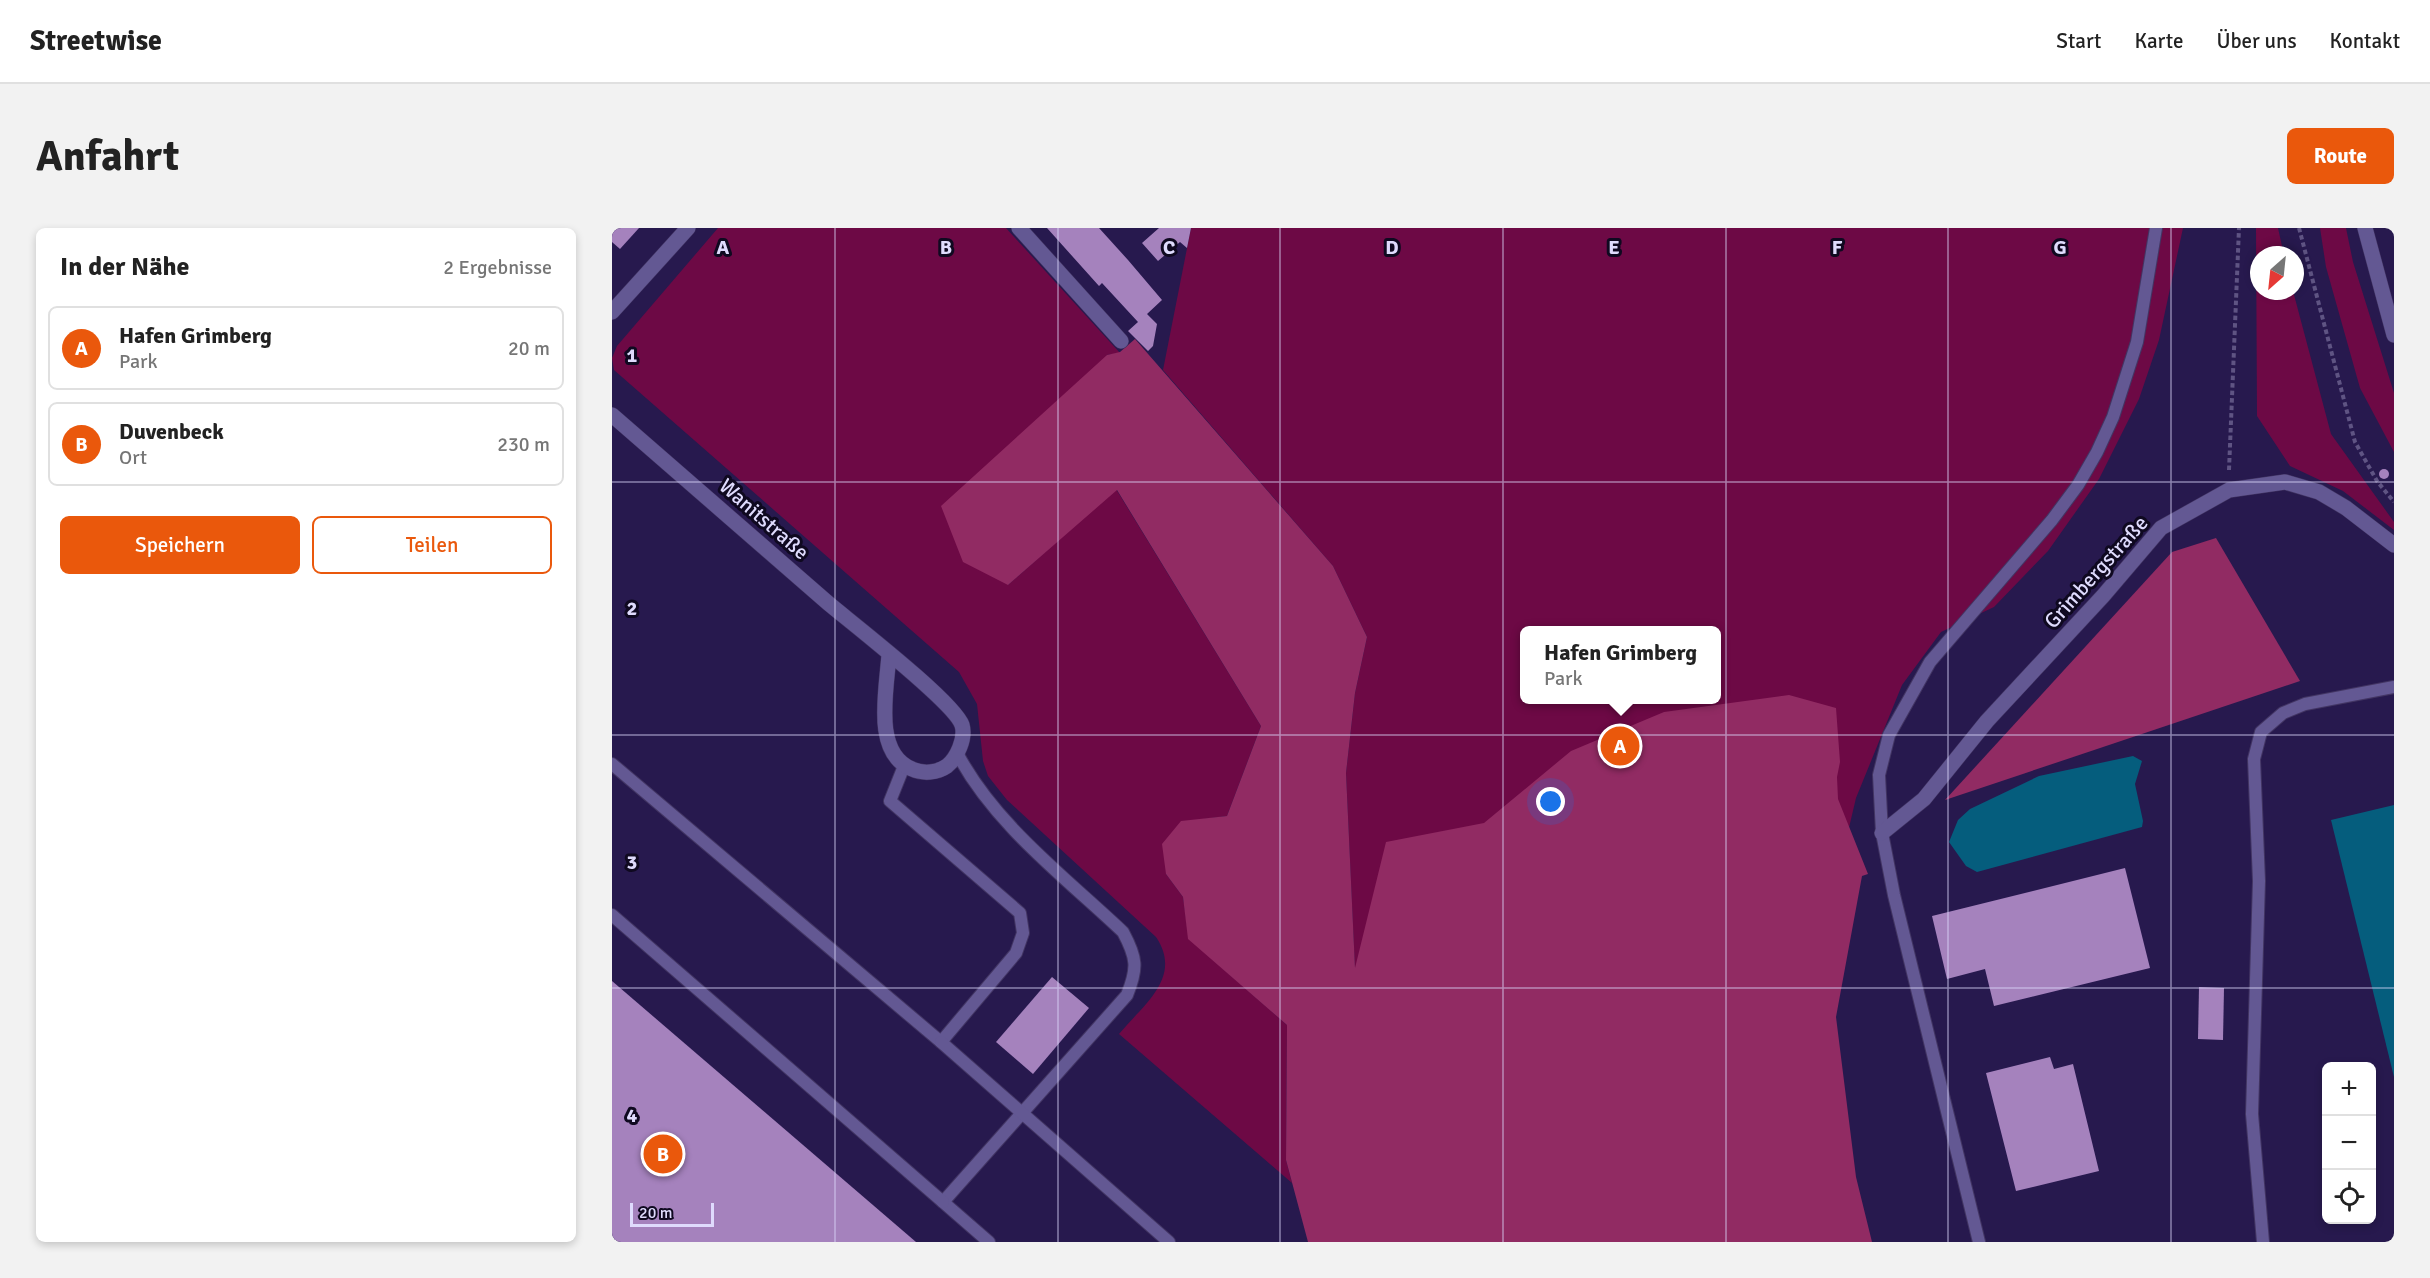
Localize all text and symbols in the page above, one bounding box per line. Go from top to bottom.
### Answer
text: Streetwise [30,24,162,58]
text: Start [2056,28,2101,54]
text: Karte [2134,28,2183,54]
text: Über uns [2216,28,2297,54]
text: Kontakt [2330,28,2400,54]
button: Route [2287,128,2394,184]
text: Anfahrt [36,131,179,182]
text: A [717,235,730,260]
text: B [940,235,952,260]
text: C [1163,235,1175,260]
text: D [1385,235,1399,260]
text: E [1608,235,1620,260]
text: F [1832,235,1843,260]
text: G [2053,235,2067,260]
north arrow [2250,246,2304,300]
text: In der Nähe [60,251,190,283]
text: 2 Ergebnisse [443,255,552,280]
text: Hafen Grimberg [119,322,272,349]
text: A [75,336,88,361]
text: 20 m [508,336,550,361]
text: 1 [627,343,638,368]
text: Park [119,349,157,374]
text: Duvenbeck [119,418,224,445]
text: B [75,432,88,457]
text: 230 m [497,432,550,457]
text: Ort [119,445,147,470]
street label: Wanitstraße [714,473,814,565]
street label: Grimbergstraße [2039,510,2153,634]
button: Speichern [60,516,300,574]
button: Teilen [312,516,552,574]
text: 2 [627,596,637,621]
popup [1520,626,1721,704]
text: Hafen Grimberg [1544,639,1697,666]
text: Park [1544,666,1583,691]
pin: A [1600,724,1640,768]
your location [1536,787,1565,816]
text: 3 [627,850,637,875]
map controls [2322,1062,2376,1224]
button: + [2322,1062,2376,1116]
text: 4 [627,1103,638,1128]
button: − [2322,1116,2376,1170]
pin: B [644,1132,682,1176]
button: locate [2322,1170,2376,1224]
scale bar [630,1200,714,1228]
text: 20 m [639,1203,673,1223]

